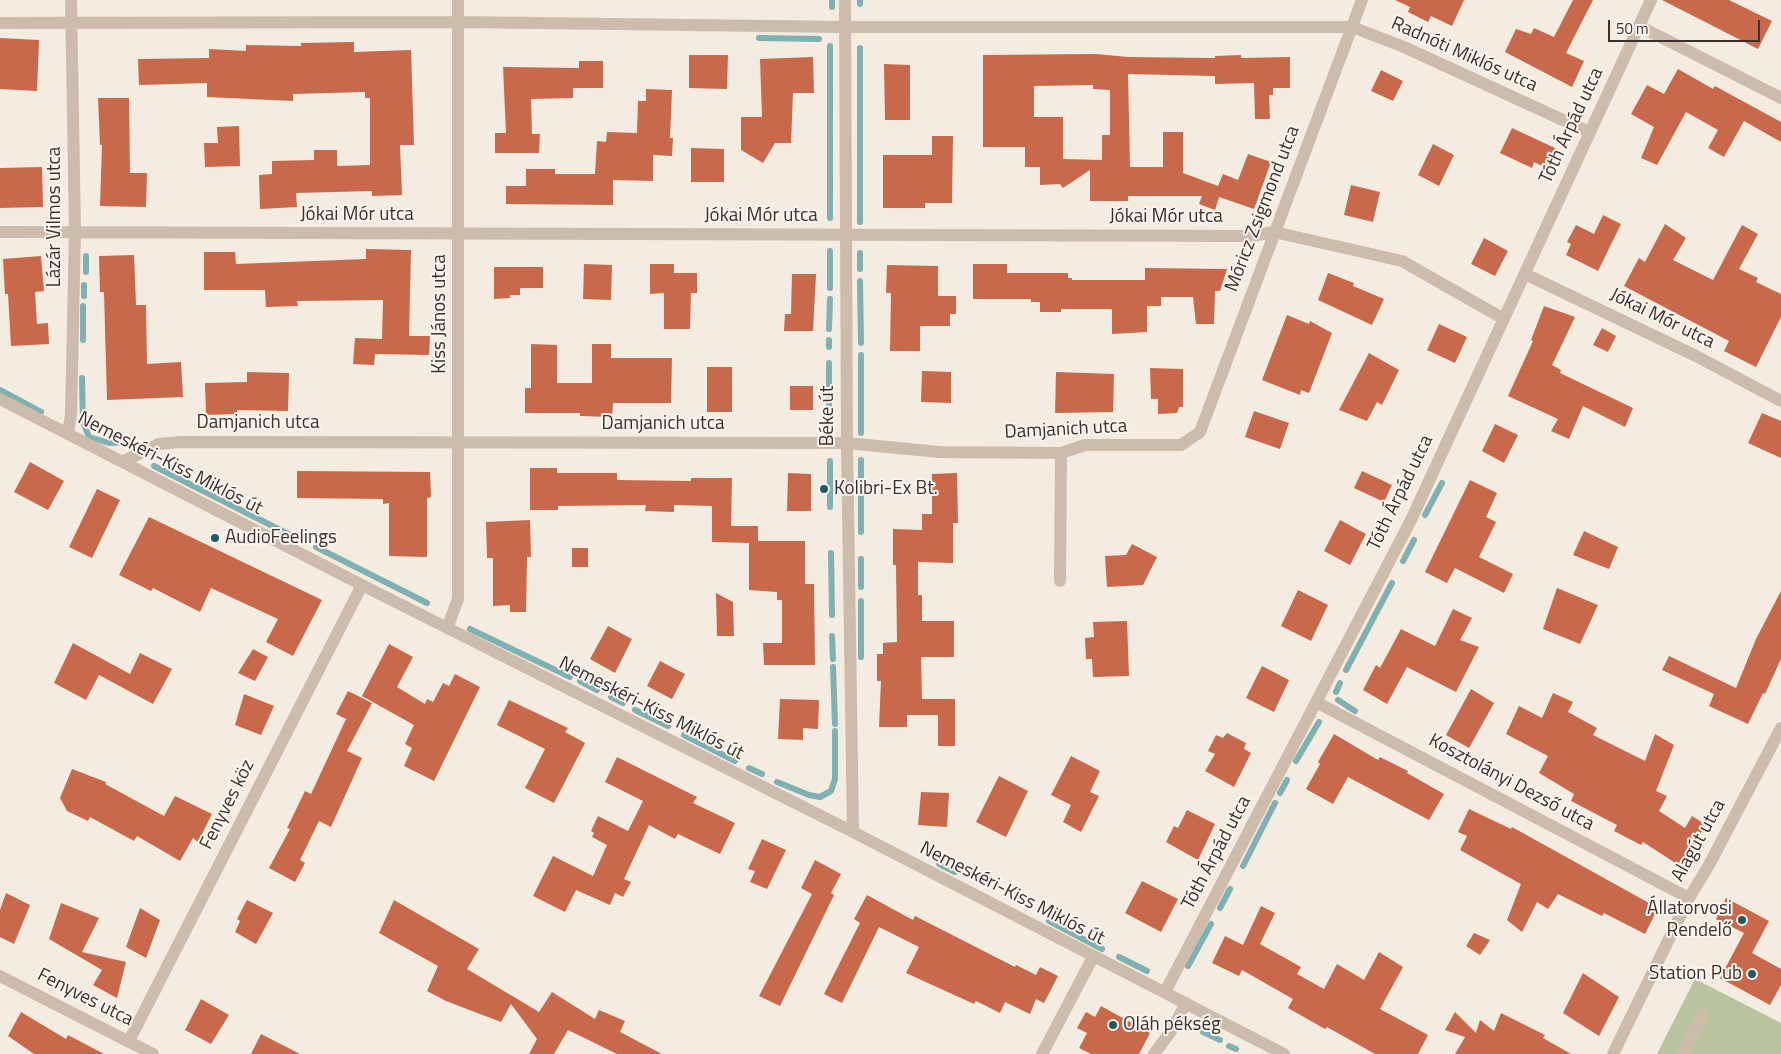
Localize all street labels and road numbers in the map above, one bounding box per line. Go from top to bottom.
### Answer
street label: Radnóti Miklós utca [1387,13,1541,97]
street label: Tóth Árpád utca [1535,64,1609,188]
street label: Móricz Zsigmond utca [1221,123,1305,295]
street label: Lázár Vilmos utca [44,147,66,287]
street label: Jókai Mór utca [300,204,414,226]
street label: Jókai Mór utca [704,205,818,227]
street label: Jókai Mór utca [1109,206,1223,228]
street label: Kiss János utca [429,254,451,374]
street label: Jókai Mór utca [1606,284,1718,354]
street label: Béke út [817,386,839,446]
street label: Nemeskéri-Kiss Miklós út [74,407,266,521]
street label: Damjanich utca [197,412,319,434]
street label: Damjanich utca [602,413,724,435]
street label: Damjanich utca [1004,415,1128,445]
street label: Tóth Árpád utca [1363,432,1439,554]
street label: Nemeskéri-Kiss Miklós út [555,652,747,766]
street label: Kosztolányi Dezső utca [1424,730,1598,836]
street label: Fenyves köz [196,756,260,854]
street label: Tóth Árpád utca [1177,792,1257,914]
street label: Alagút utca [1667,796,1731,886]
street label: Nemeskéri-Kiss Miklós út [916,837,1108,951]
street label: Fenyves utca [33,964,137,1032]

